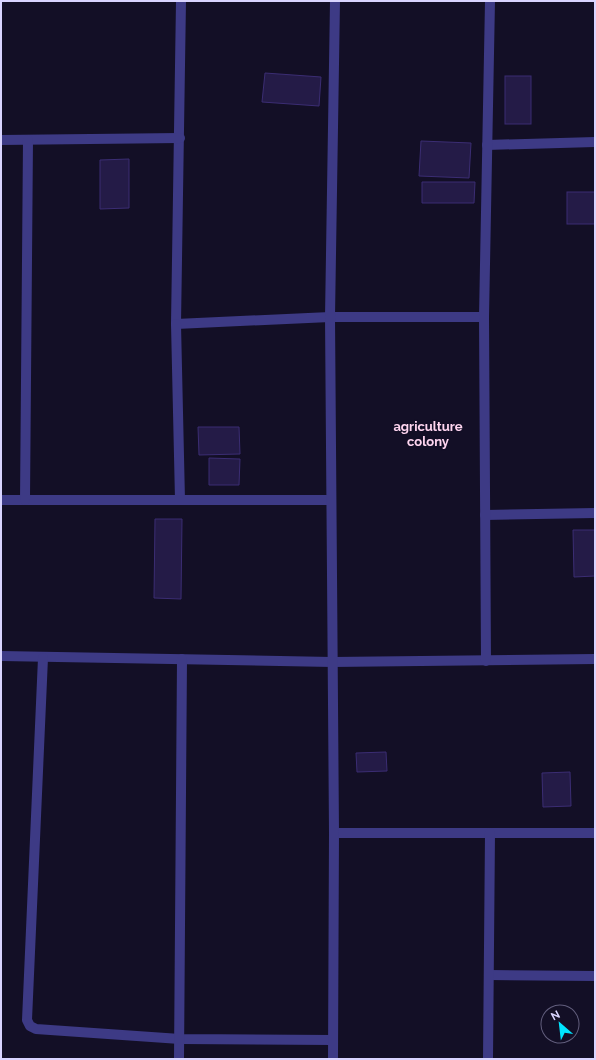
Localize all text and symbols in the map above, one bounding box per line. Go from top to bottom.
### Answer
district label: agriculture colony [393,419,463,449]
north arrow [540,1004,580,1044]
text: N [549,1008,562,1023]

